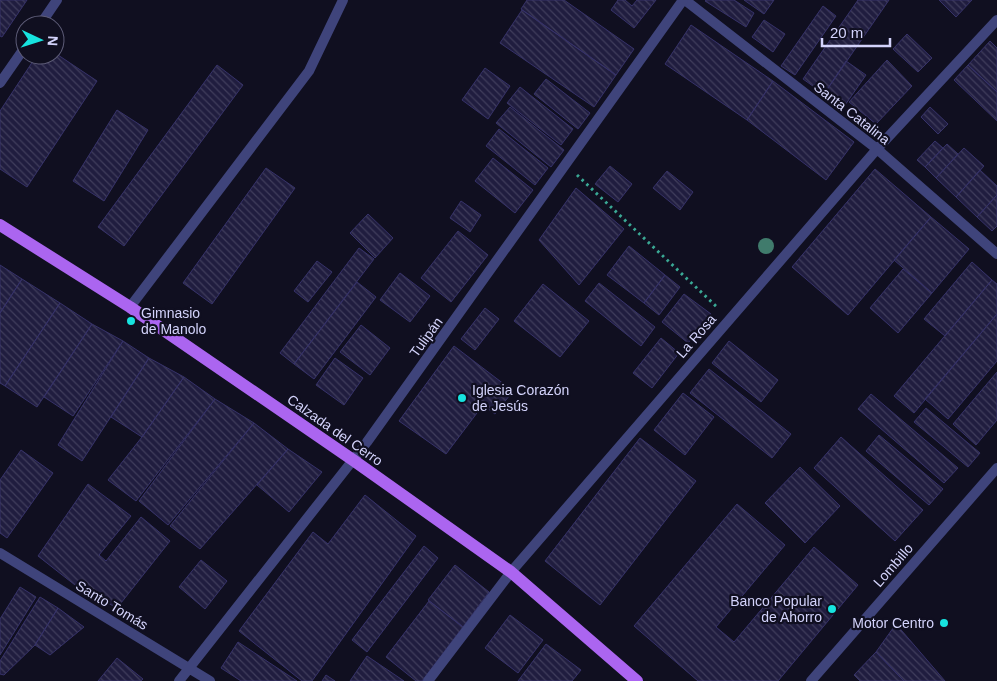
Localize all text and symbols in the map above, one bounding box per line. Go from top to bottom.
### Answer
north arrow [15,15,65,65]
scale bar [822,15,890,47]
text: 20 m [830,24,863,41]
text: N [45,35,61,47]
street label: Santa Catalina [811,78,893,148]
place label: Gimnasio de Manolo [141,305,207,337]
street label: La Rosa [673,311,719,361]
street label: Tulipán [406,314,446,360]
marker: Gimnasio de Manolo [125,315,137,327]
place label: Iglesia Corazón de Jesús [472,382,569,414]
street label: Calzada del Cerro [284,391,386,469]
marker: Iglesia Corazón de Jesús [456,392,468,404]
street label: Lombillo [870,540,916,590]
street label: Santo Tomás [73,577,151,633]
place label: Banco Popular de Ahorro [730,593,822,625]
marker: Banco Popular de Ahorro [826,603,838,615]
place label: Motor Centro [852,615,934,631]
marker: Motor Centro [938,617,950,629]

